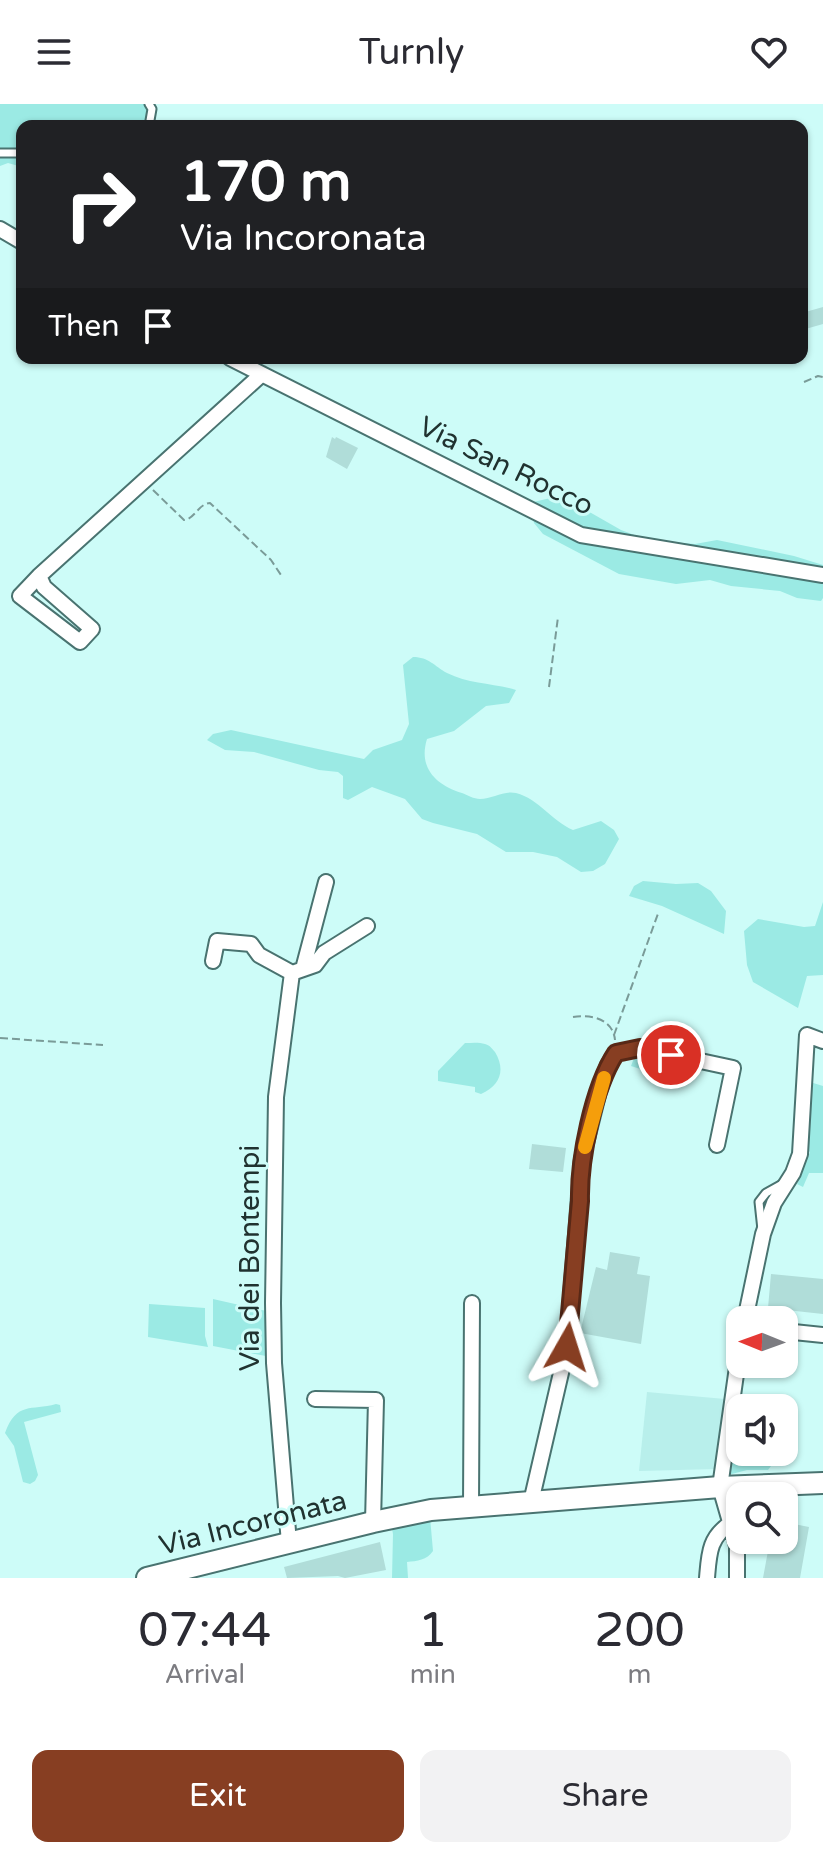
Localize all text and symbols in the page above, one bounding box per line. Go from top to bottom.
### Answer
icon: menu [32,30,76,74]
icon: heart [747,30,791,74]
text: Turnly [359,31,464,74]
text: 170 m [180,149,351,216]
icon: right [48,152,152,256]
text: Via Incoronata [180,217,427,260]
icon: arrive [136,304,180,348]
text: Then [48,308,120,345]
street label: Via San Rocco [413,409,599,523]
pin [637,1021,705,1089]
icon: arrive [649,1033,693,1077]
street label: Via dei Bontempi [233,1145,267,1371]
position arrow [525,1305,609,1389]
north arrow [726,1306,798,1378]
map controls [726,1306,798,1554]
button: sound [726,1394,798,1466]
button: search [726,1482,798,1554]
street label: Via Incoronata [156,1483,350,1563]
text: 07:44 [138,1602,271,1660]
text: 1 [418,1602,448,1660]
text: 200 [594,1602,685,1660]
text: Arrival [165,1659,245,1690]
text: min [410,1659,456,1690]
text: m [628,1659,651,1690]
button: Exit [32,1750,404,1842]
button: Share [420,1750,791,1842]

